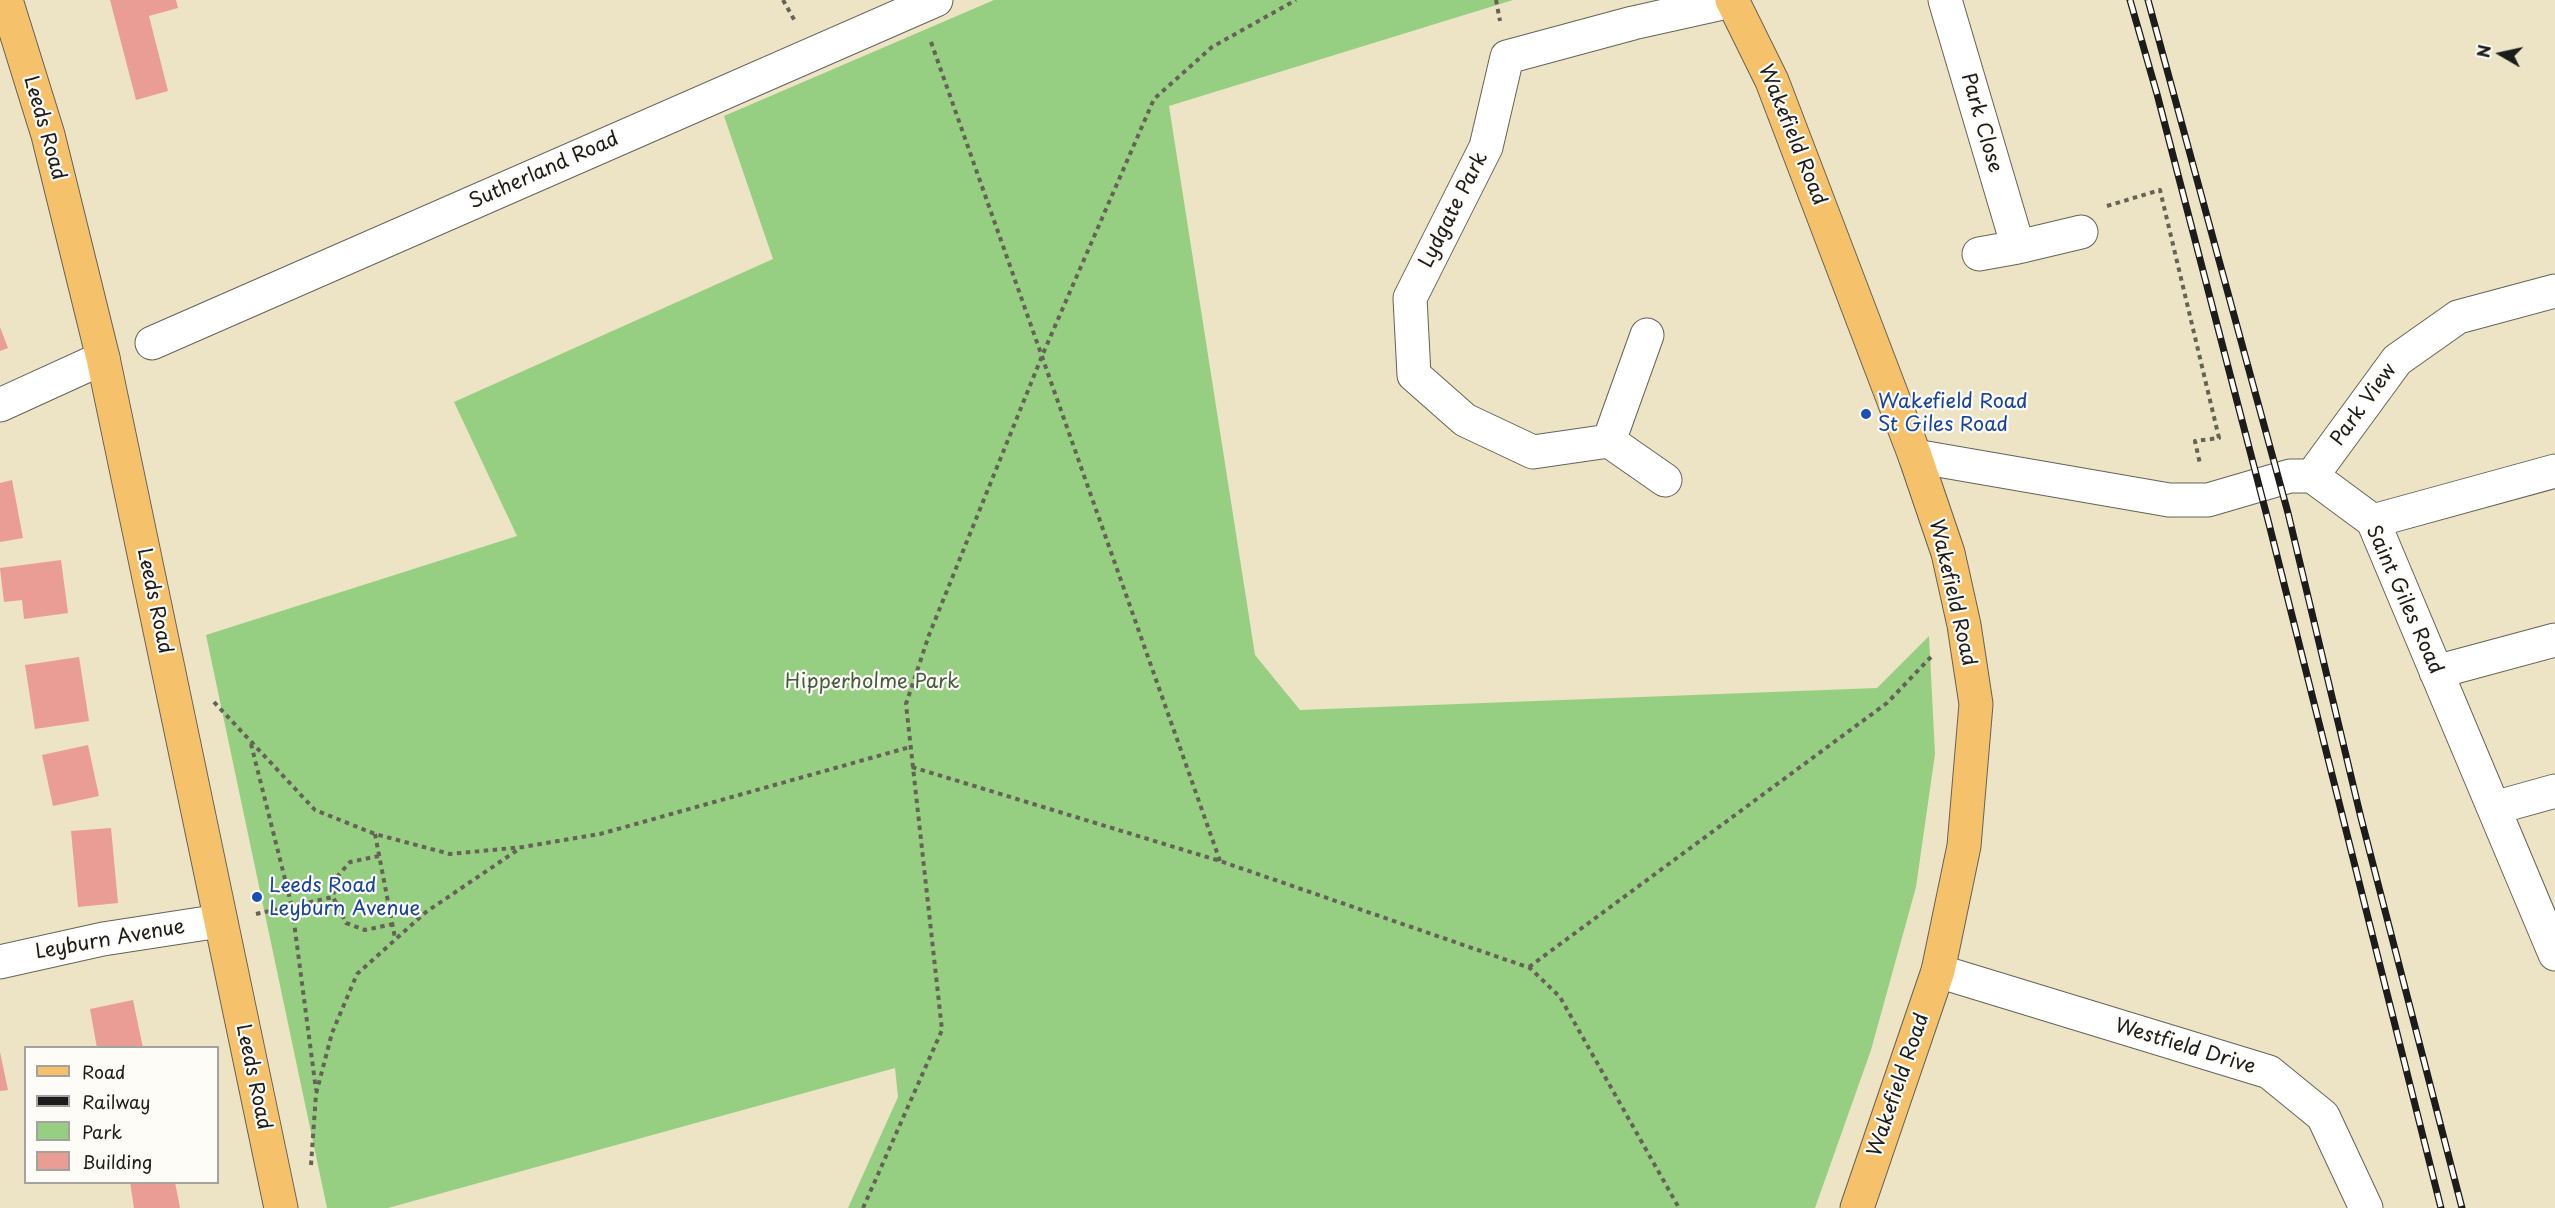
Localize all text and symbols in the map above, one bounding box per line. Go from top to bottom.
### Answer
north arrow [2471,24,2531,84]
text: N [2470,43,2496,59]
street label: Wakefield Road [1753,61,1831,209]
street label: Park Close [1955,70,2007,176]
street label: Leeds Road [18,73,70,183]
street label: Sutherland Road [465,127,623,215]
street label: Lydgate Park [1415,148,1493,272]
street label: Park View [2326,359,2402,451]
place label: Wakefield Road St Giles Road [1878,390,2028,437]
marker: Wakefield Road St Giles Road [1859,407,1873,421]
street label: Wakefield Road [1923,517,1981,669]
street label: Saint Giles Road [2360,522,2448,678]
street label: Leeds Road [131,546,177,656]
park label: Hipperholme Park [785,670,959,694]
place label: Leeds Road Leyburn Avenue [269,874,420,921]
marker: Leeds Road Leyburn Avenue [250,890,264,904]
street label: Leyburn Avenue [33,915,187,965]
street label: Wakefield Road [1863,1010,1935,1160]
street label: Westfield Drive [2112,1014,2258,1080]
street label: Leeds Road [230,1022,276,1132]
legend [24,1046,219,1184]
text: Road [82,1058,126,1085]
text: Railway [82,1088,150,1115]
text: Park [82,1118,122,1145]
text: Building [82,1148,152,1175]

